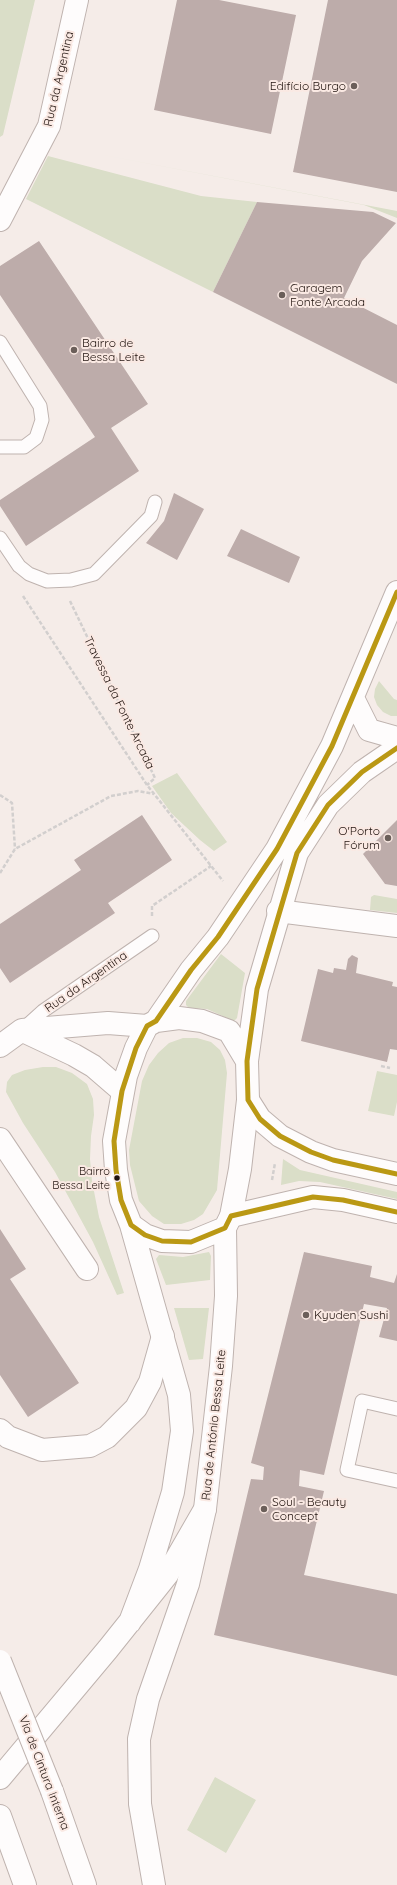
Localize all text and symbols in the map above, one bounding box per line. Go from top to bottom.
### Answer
street label: Rua da Argentina [41,30,77,128]
place label: Edifício Burgo [270,79,346,93]
marker: Edifício Burgo [349,81,359,91]
place label: Garagem Fonte Arcada [290,281,365,309]
marker: Garagem Fonte Arcada [277,290,287,300]
place label: Bairro de Bessa Leite [82,336,145,364]
marker: Bairro de Bessa Leite [69,345,79,355]
street label: Travessa da Fonte Arcada [81,634,157,772]
place label: O'Porto Fórum [338,824,380,852]
marker: O'Porto Fórum [383,833,393,843]
street label: Rua da Argentina [42,948,130,1016]
place label: Bairro Bessa Leite [52,1165,110,1191]
marker: Bairro Bessa Leite [112,1173,122,1183]
place label: Kyuden Sushi [314,1308,388,1322]
marker: Kyuden Sushi [301,1310,311,1320]
street label: Rua de António Bessa Leite [199,1349,229,1501]
place label: Soul - Beauty Concept [272,1495,346,1523]
marker: Soul - Beauty Concept [259,1504,269,1514]
street label: Via de Cintura Interna [16,1714,72,1832]

